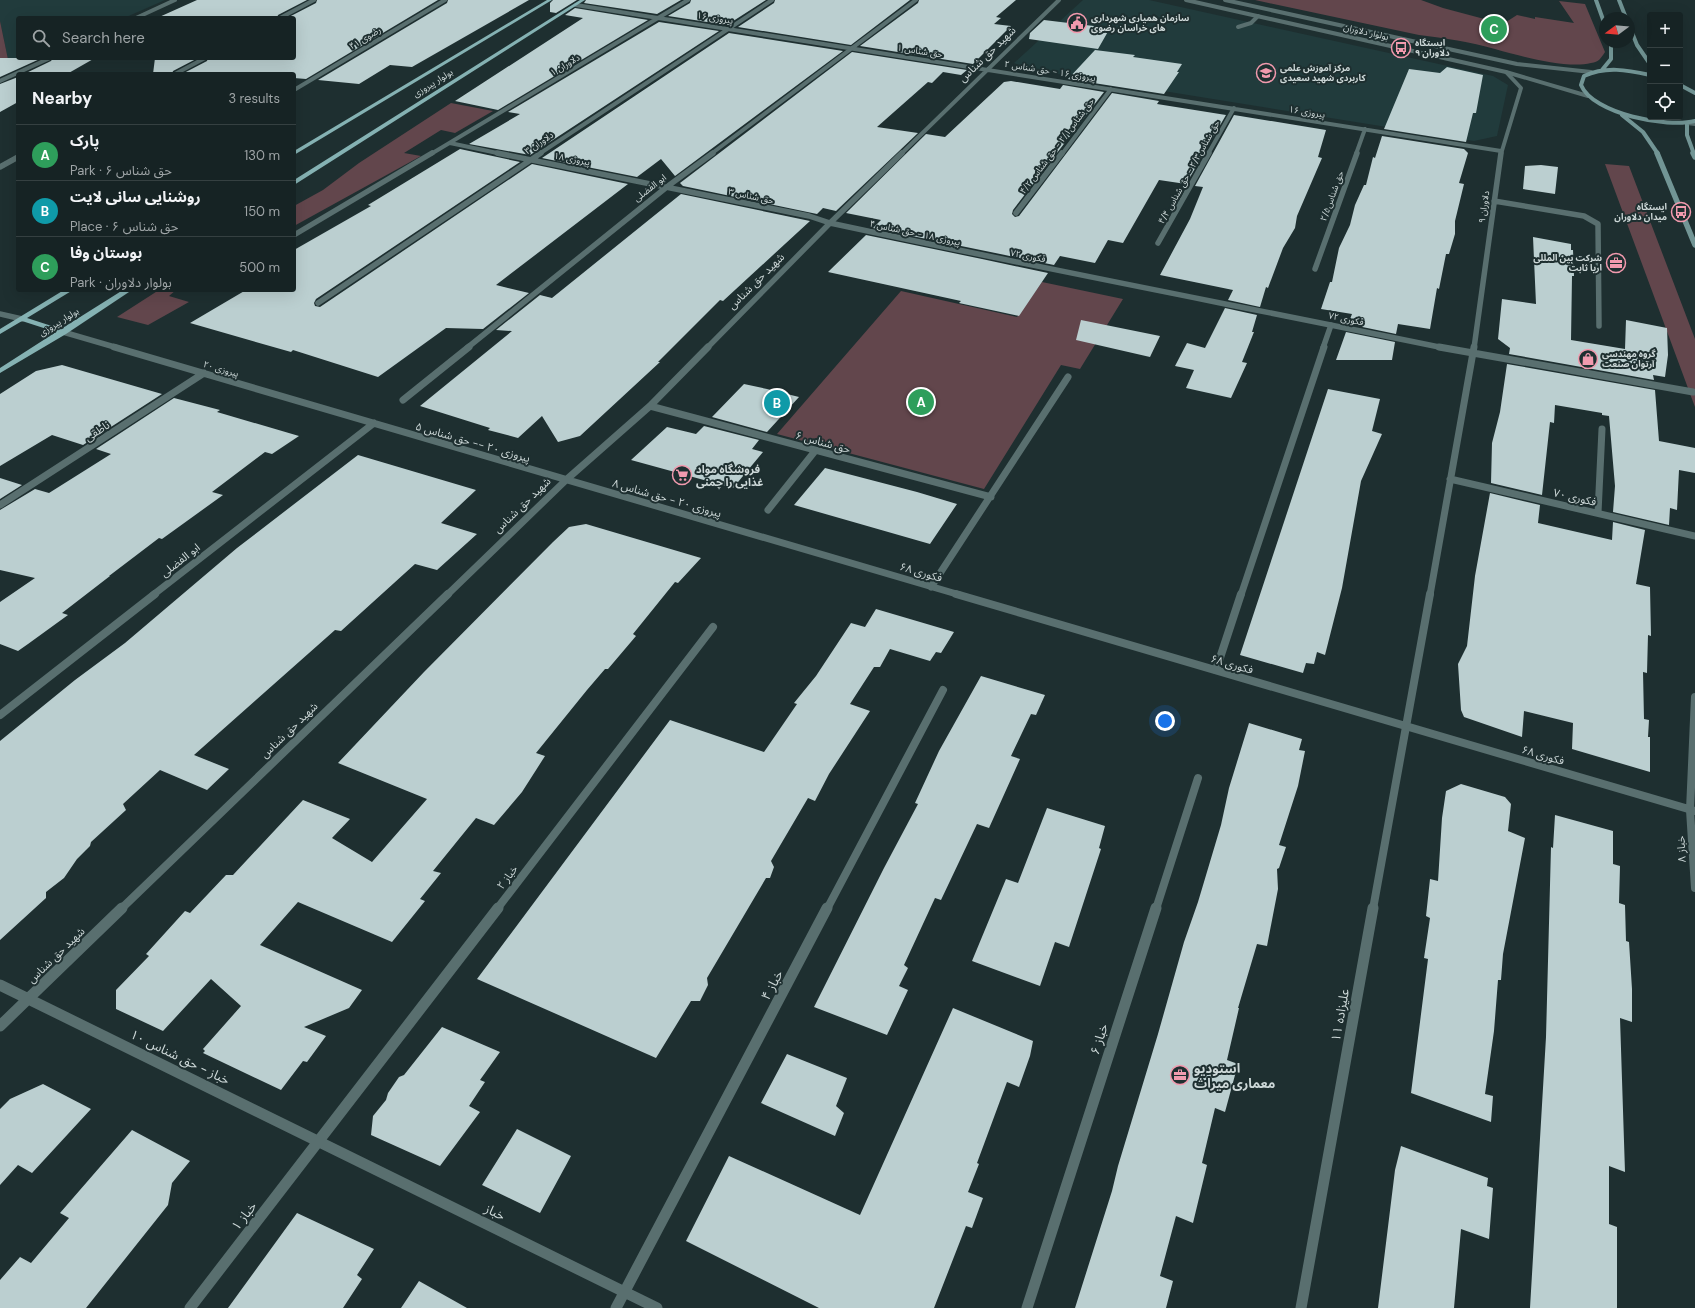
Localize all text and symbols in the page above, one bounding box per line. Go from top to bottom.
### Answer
street label: پیروزی ۱۶ [696,9,734,27]
public building icon: سازمان همیاری شهرداری های خراسان رضوی [1066,12,1088,34]
place label: سازمان همیاری شهرداری های خراسان رضوی [1091,12,1190,34]
north arrow [1599,12,1635,48]
map controls [1647,12,1683,120]
button: + [1647,12,1683,48]
pin: C [1481,14,1507,44]
search box [16,16,296,60]
street label: بولوار دلاوران [1342,21,1390,43]
street label: شهید حق شناس [955,23,1019,85]
street label: رضوی ۴۱ [347,24,383,52]
icon: search [30,27,52,49]
text: Search here [62,28,145,48]
bus stop icon: ایستگاه دلاوران ۹ [1390,37,1412,59]
place label: ایستگاه دلاوران ۹ [1415,37,1450,59]
street label: حق شناس ۱ [896,41,944,61]
button: − [1647,48,1683,84]
street label: دلاوران ۱ [548,51,582,79]
street label: پیروزی ۱۶ - حق شناس ۲ [1003,58,1097,84]
school or university icon: مرکز آموزش علمی کاربردی شهید سعیدی [1255,62,1277,84]
place label: مرکز آموزش علمی کاربردی شهید سعیدی [1280,62,1366,84]
street label: بولوار پیروزی [411,66,455,100]
button: locate [1647,84,1683,120]
text: Nearby [32,87,92,109]
text: 3 results [228,90,280,107]
street label: حق شناس۲/۱ - حق شناس ۴/۲ [1017,96,1097,196]
street label: پیروزی ۱۶ [1288,103,1326,121]
street label: حق شناس۲/۳ - حق شناس ۴/۴ [1155,118,1223,226]
street label: دلاوران ۳ [522,129,556,157]
text: پارک [70,131,99,151]
text: A [40,147,50,164]
text: 130 m [244,147,280,164]
street label: پیروزی ۱۸ [553,150,591,168]
text: Park · حق شناس ۶ [70,162,172,179]
street label: حق شناس۲/۵ [1317,169,1347,223]
street label: ابو الفضلی [631,172,669,204]
street label: حق شناس ۳ [727,185,775,207]
text: روشنایی سانی لایت [70,187,201,207]
street label: دلاوران ۹ [1476,190,1492,224]
place label: ایستگاه میدان دلاوران [1614,201,1667,223]
bus stop icon: ایستگاه میدان دلاوران [1670,201,1692,223]
text: B [41,203,49,220]
text: 150 m [244,203,280,220]
text: Place · حق شناس ۶ [70,218,179,235]
street label: پیروزی ۱۸ - حق شناس ۴ [869,218,962,249]
text: بوستان وفا [70,243,142,263]
street label: فکوری ۷۲ [1009,247,1047,265]
street label: شهید حق شناس [725,250,788,312]
place label: شرکت بین المللی اریا ثابت [1533,252,1602,274]
office icon: شرکت بین المللی اریا ثابت [1605,252,1627,274]
text: C [40,259,50,276]
text: 500 m [239,259,280,276]
text: Park · بولوار دلاوران [70,274,172,291]
street label: بولوار پیروزی [37,305,81,339]
street label: فکوری ۷۲ [1327,309,1365,329]
shop icon: گروه مهندسی آرتوان صنعت [1577,348,1599,370]
place label: گروه مهندسی آرتوان صنعت [1602,348,1657,370]
street label: پیروزی ۲۰ [202,358,240,380]
pin: A [908,387,934,417]
pin: B [764,388,790,418]
street label: ناطقی [82,418,112,444]
street label: پیروزی ۲۰ -- حق شناس ۵ [414,419,532,466]
street label: حق شناس ۶ [794,428,853,456]
place label: فروشگاه مواد غذایی را چمنی [696,462,763,490]
supermarket icon: فروشگاه مواد غذایی را چمنی [671,464,693,486]
street label: شهید حق شناس [490,474,554,536]
street label: پیروزی ۲۰ - حق شناس ۸ [611,476,723,521]
street label: فکوری ۷۰ [1552,485,1598,509]
street label: ابو الفضلی [157,540,203,580]
street label: فکوری ۶۸ [898,559,944,585]
street label: فکوری ۶۸ [1209,651,1255,677]
street label: شهید حق شناس [257,699,321,761]
your location [1155,711,1175,731]
street label: فکوری ۶۸ [1520,742,1566,768]
street label: خباز ۸ [1673,835,1689,863]
street label: خباز ۲ [493,862,521,892]
street label: شهید حق شناس [24,924,88,986]
street label: خباز ۴ [757,967,787,1003]
street label: علیزاده ۱۱ [1327,987,1353,1043]
street label: خباز ۶ [1086,1021,1112,1057]
street label: خباز - حق شناس ۱۰ [127,1026,233,1089]
place label: استودیو معماری میراث [1194,1060,1275,1092]
office icon: استودیو معماری میراث [1169,1064,1191,1086]
street label: خباز ۱ [228,1198,261,1234]
street label: خباز [481,1199,508,1224]

